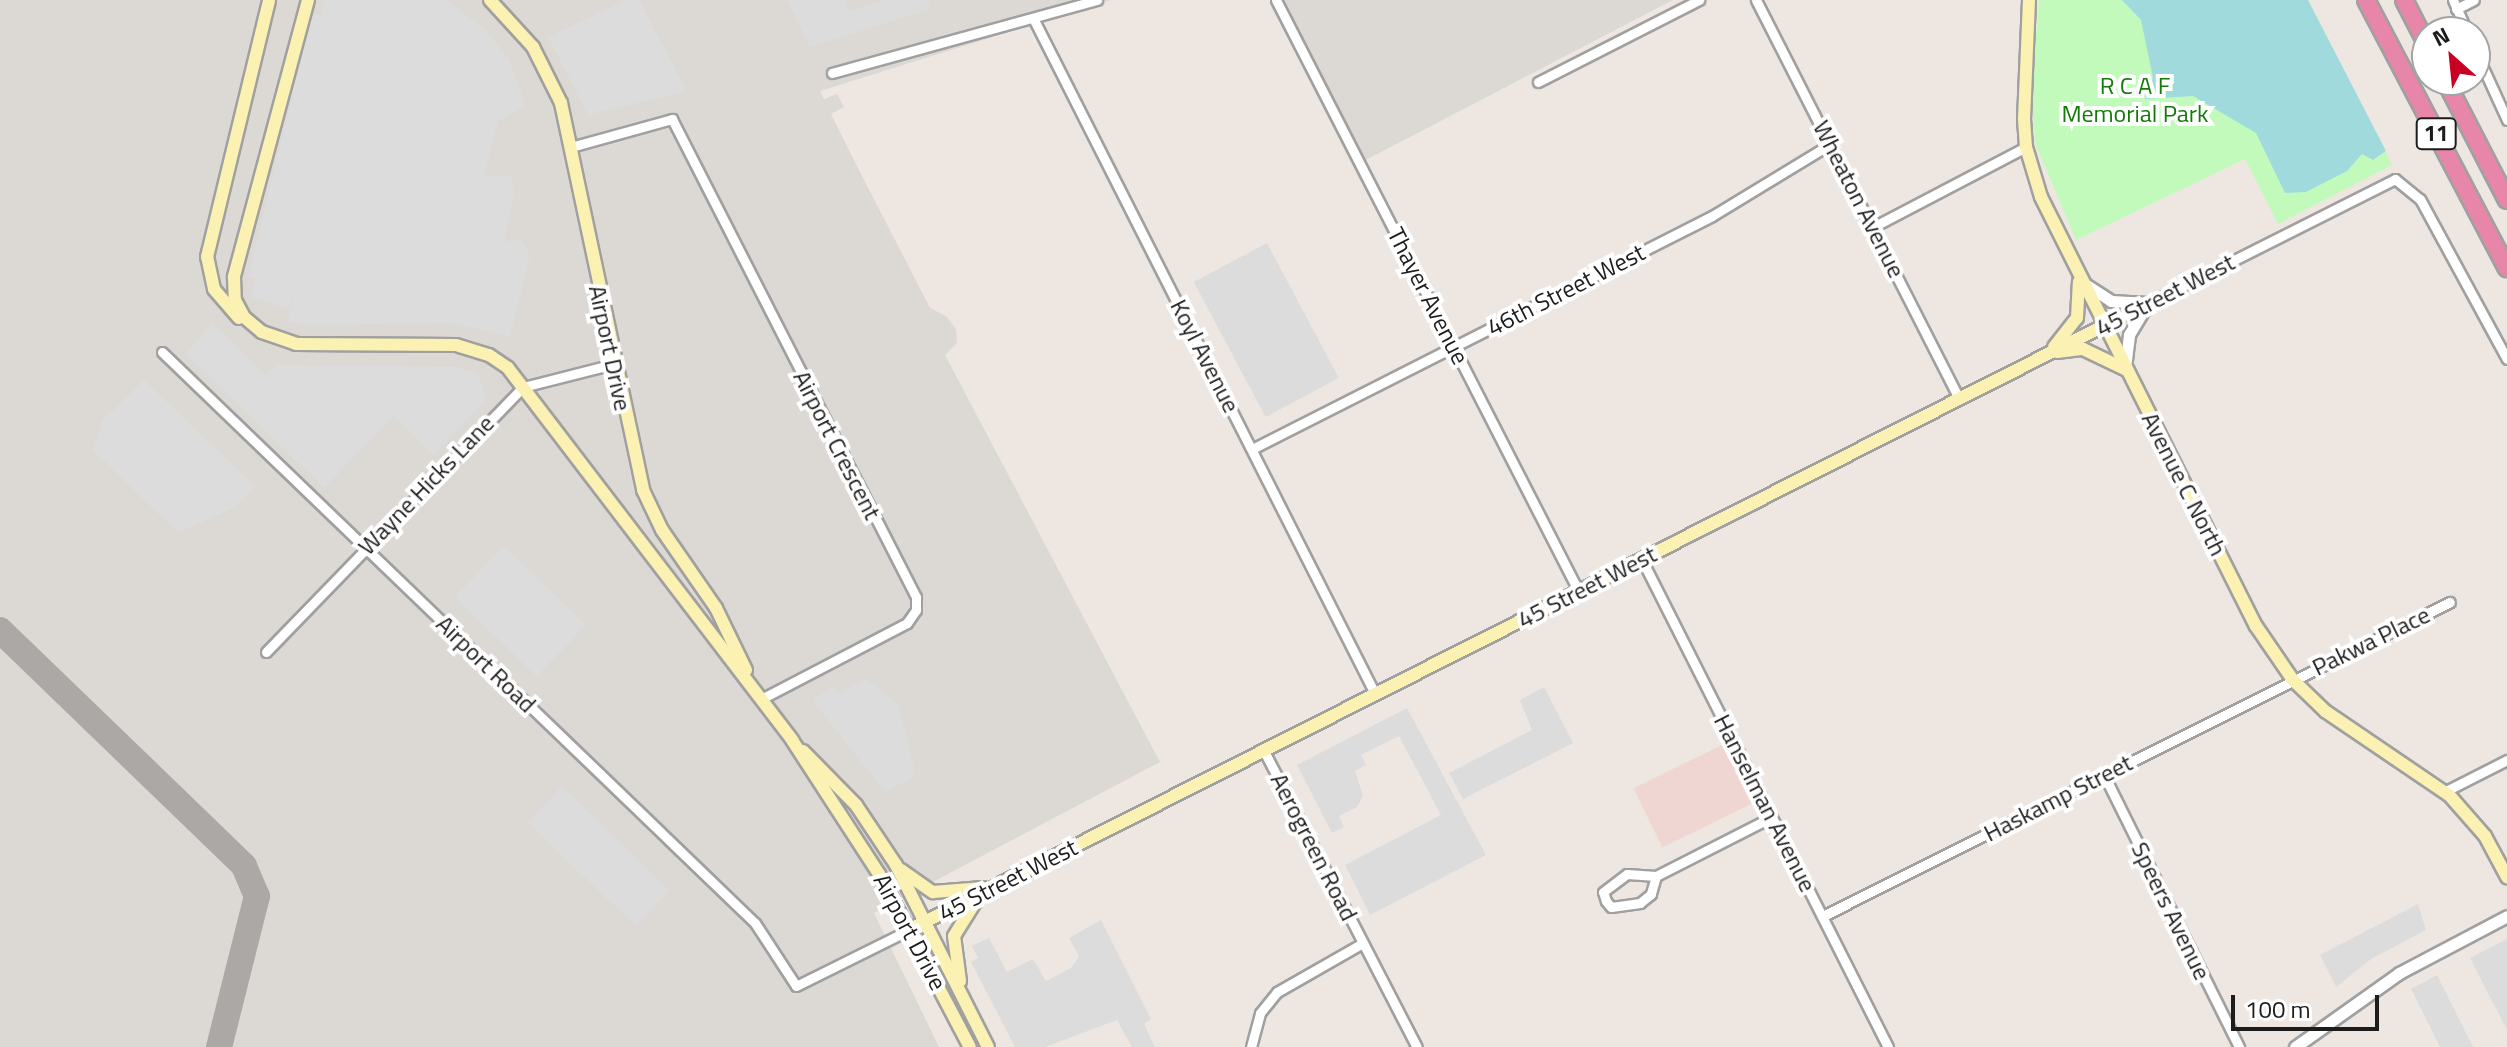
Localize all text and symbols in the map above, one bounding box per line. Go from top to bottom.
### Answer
north arrow [2411,16,2491,96]
text: N [2427,18,2456,55]
park label: R C A F Memorial Park [2061,72,2209,128]
street label: Wheaton Avenue [1807,116,1911,282]
road number: 11 [2414,116,2458,152]
street label: Thayer Avenue [1381,223,1475,369]
street label: 46th Street West [1482,238,1650,342]
street label: 45 Street West [2091,248,2239,342]
street label: Airport Drive [583,283,637,413]
street label: Koyl Avenue [1164,295,1246,417]
street label: Airport Crescent [787,366,887,524]
street label: Avenue C North [2136,407,2232,561]
street label: Wayne Hicks Lane [352,409,500,561]
street label: 45 Street West [1513,540,1661,634]
street label: Pakwa Place [2307,600,2435,682]
street label: Airport Road [430,609,542,719]
street label: Hanselman Avenue [1708,709,1822,897]
street label: Haskamp Street [1979,748,2137,848]
street label: Aerogreen Road [1264,768,1364,926]
street label: 45 Street West [934,833,1082,927]
street label: Speers Avenue [2125,837,2217,985]
street label: Airport Drive [867,869,953,995]
scale bar [2235,979,2383,1029]
text: 100 m [2245,991,2311,1027]

